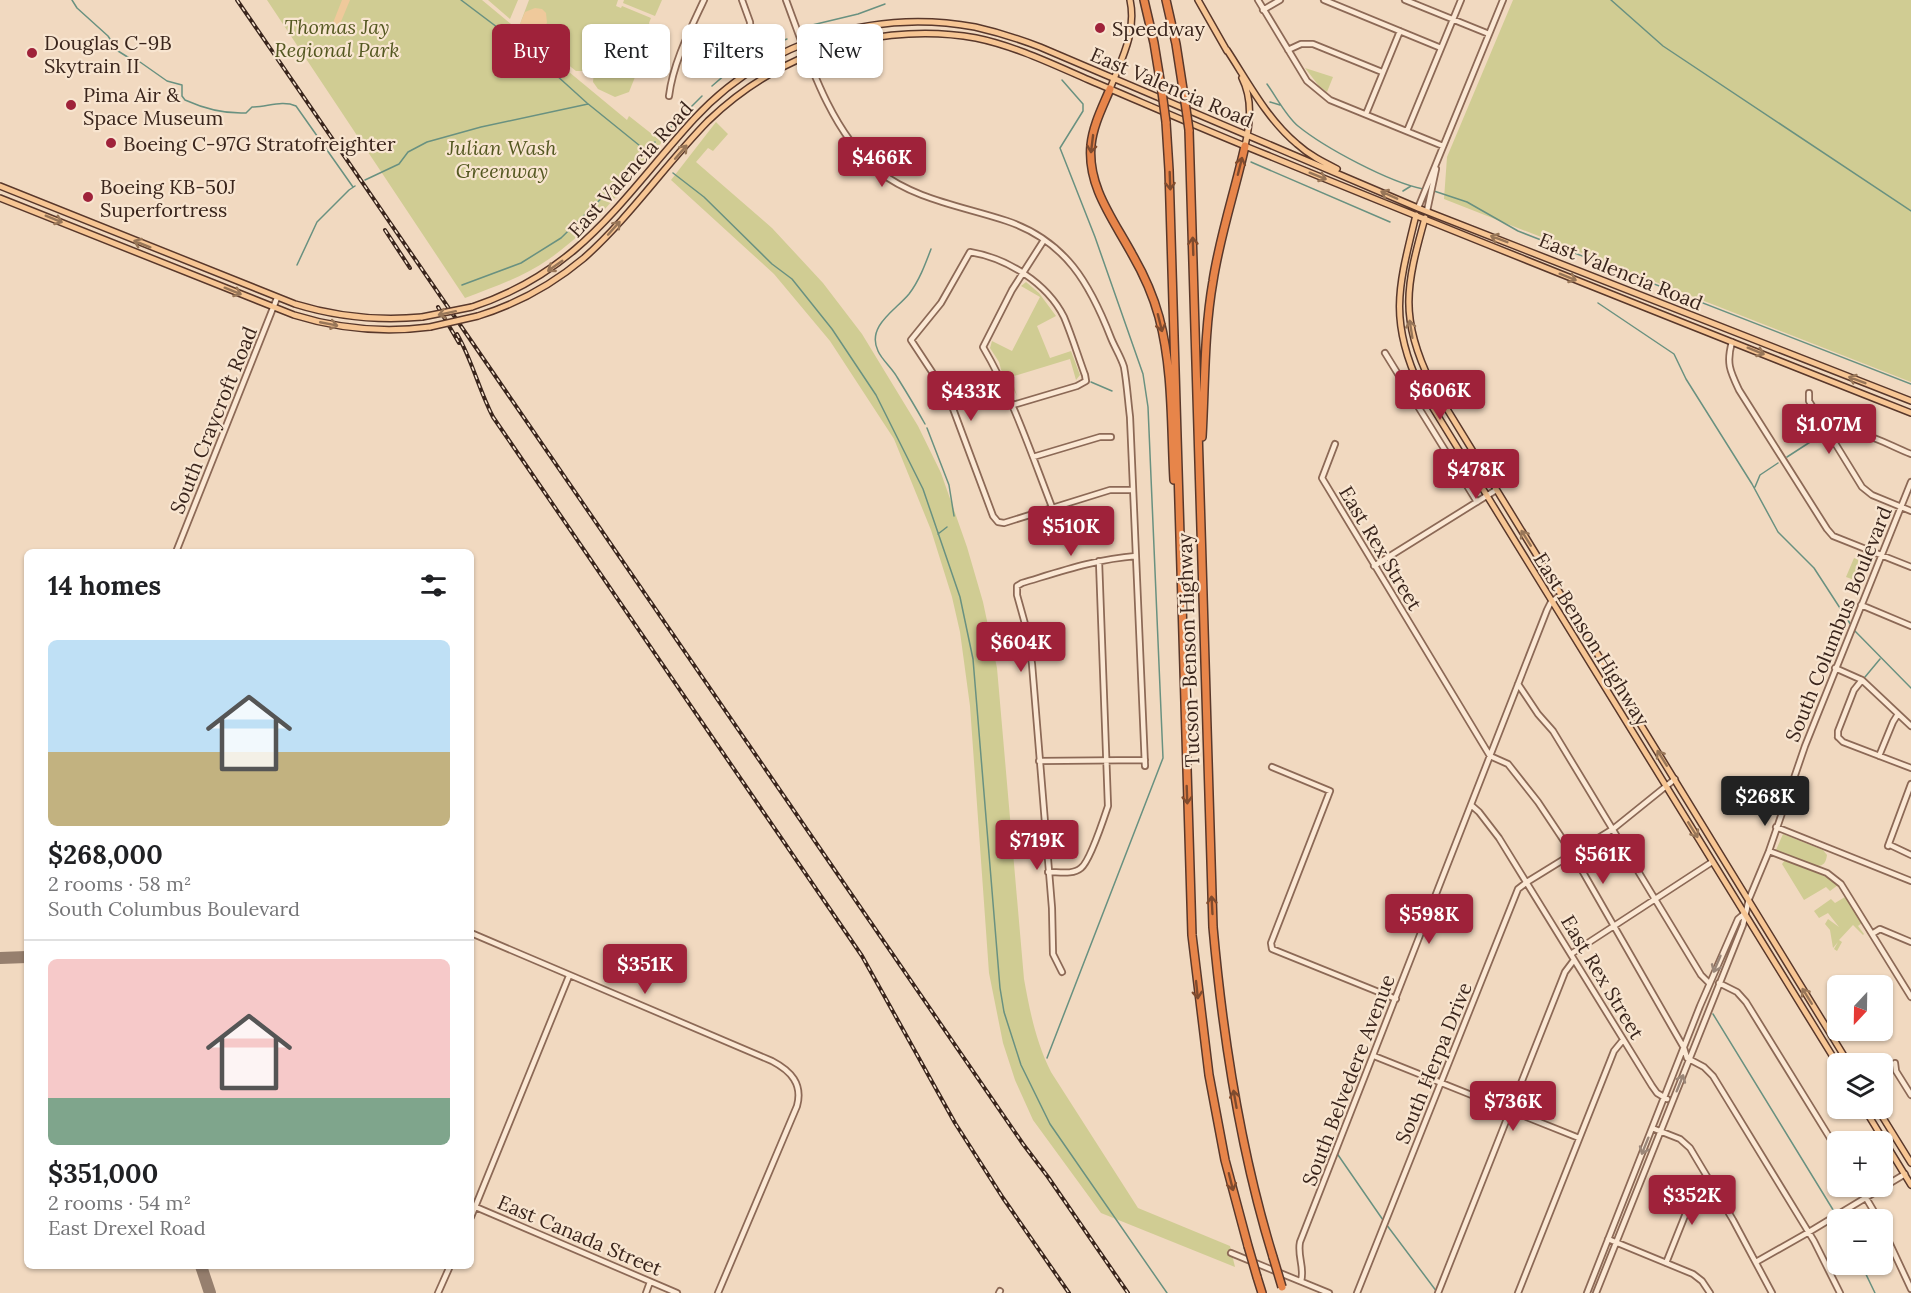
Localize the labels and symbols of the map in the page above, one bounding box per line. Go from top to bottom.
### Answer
park label: Thomas Jay Regional Park [274,14,400,62]
place label: Speedway [1112,16,1205,41]
marker: Speedway [1093,21,1107,35]
place label: Douglas C-9B Skytrain II [44,30,172,78]
street label: East Valencia Road [1087,41,1257,133]
marker: Douglas C-9B Skytrain II [25,46,39,60]
place label: Pima Air & Space Museum [83,82,223,130]
street label: East Valencia Road [562,96,698,242]
marker: Pima Air & Space Museum [64,98,78,112]
place label: Boeing C-97G Stratofreighter [123,131,396,156]
one-way arrow [1086,133,1097,153]
park label: Julian Wash Greenway [446,135,557,183]
marker: Boeing C-97G Stratofreighter [104,136,118,150]
pin: $466K [840,137,924,188]
one-way arrow [674,145,688,160]
one-way arrow [1235,156,1247,175]
one-way arrow [1164,170,1175,190]
one-way arrow [1309,171,1327,182]
place label: Boeing KB-50J Superfortress [100,174,236,222]
one-way arrow [1380,189,1398,200]
marker: Boeing KB-50J Superfortress [81,190,95,204]
one-way arrow [45,214,63,225]
one-way arrow [607,221,621,236]
street label: East Valencia Road [1535,227,1707,315]
one-way arrow [1491,233,1509,244]
one-way arrow [1187,237,1199,256]
one-way arrow [134,238,152,249]
one-way arrow [548,260,564,272]
one-way arrow [1558,272,1576,283]
one-way arrow [223,286,241,297]
one-way arrow [438,307,457,319]
one-way arrow [1154,313,1166,332]
one-way arrow [319,319,338,330]
one-way arrow [1405,319,1416,339]
street label: South Craycroft Road [164,323,262,517]
one-way arrow [1746,347,1765,358]
pin: $606K [1398,370,1482,421]
pin: $433K [929,371,1013,422]
one-way arrow [1848,374,1866,385]
pin: $1.07M [1780,404,1878,455]
pin: $478K [1434,449,1518,500]
street label: East Rex Street [1334,481,1428,615]
street label: South Columbus Boulevard [1779,502,1897,745]
pin: $510K [1029,506,1113,557]
one-way arrow [1520,530,1532,547]
street label: Tucson–Benson Highway [1171,532,1205,768]
street label: East Benson Highway [1528,548,1656,731]
pin: $604K [979,622,1063,673]
one-way arrow [1655,750,1667,767]
pin: $268K [1723,776,1807,827]
one-way arrow [1181,785,1193,805]
pin: $719K [995,820,1079,871]
one-way arrow [1686,821,1699,838]
pin: $561K [1561,834,1645,885]
pin: $598K [1387,894,1471,945]
one-way arrow [1206,896,1217,916]
street label: East Rex Street [1556,910,1650,1044]
pin: $351K [603,944,687,995]
one-way arrow [1711,955,1722,973]
street label: South Belvedere Avenue [1296,971,1400,1189]
north arrow [1827,975,1893,1041]
street label: South Herpa Drive [1389,978,1477,1148]
one-way arrow [1192,980,1203,999]
one-way arrow [1800,988,1812,1005]
one-way arrow [1675,1074,1686,1092]
pin: $736K [1471,1081,1555,1132]
one-way arrow [1229,1089,1240,1109]
one-way arrow [1639,1136,1650,1154]
one-way arrow [1225,1172,1237,1191]
pin: $352K [1650,1175,1734,1226]
street label: East Canada Street [494,1189,666,1281]

